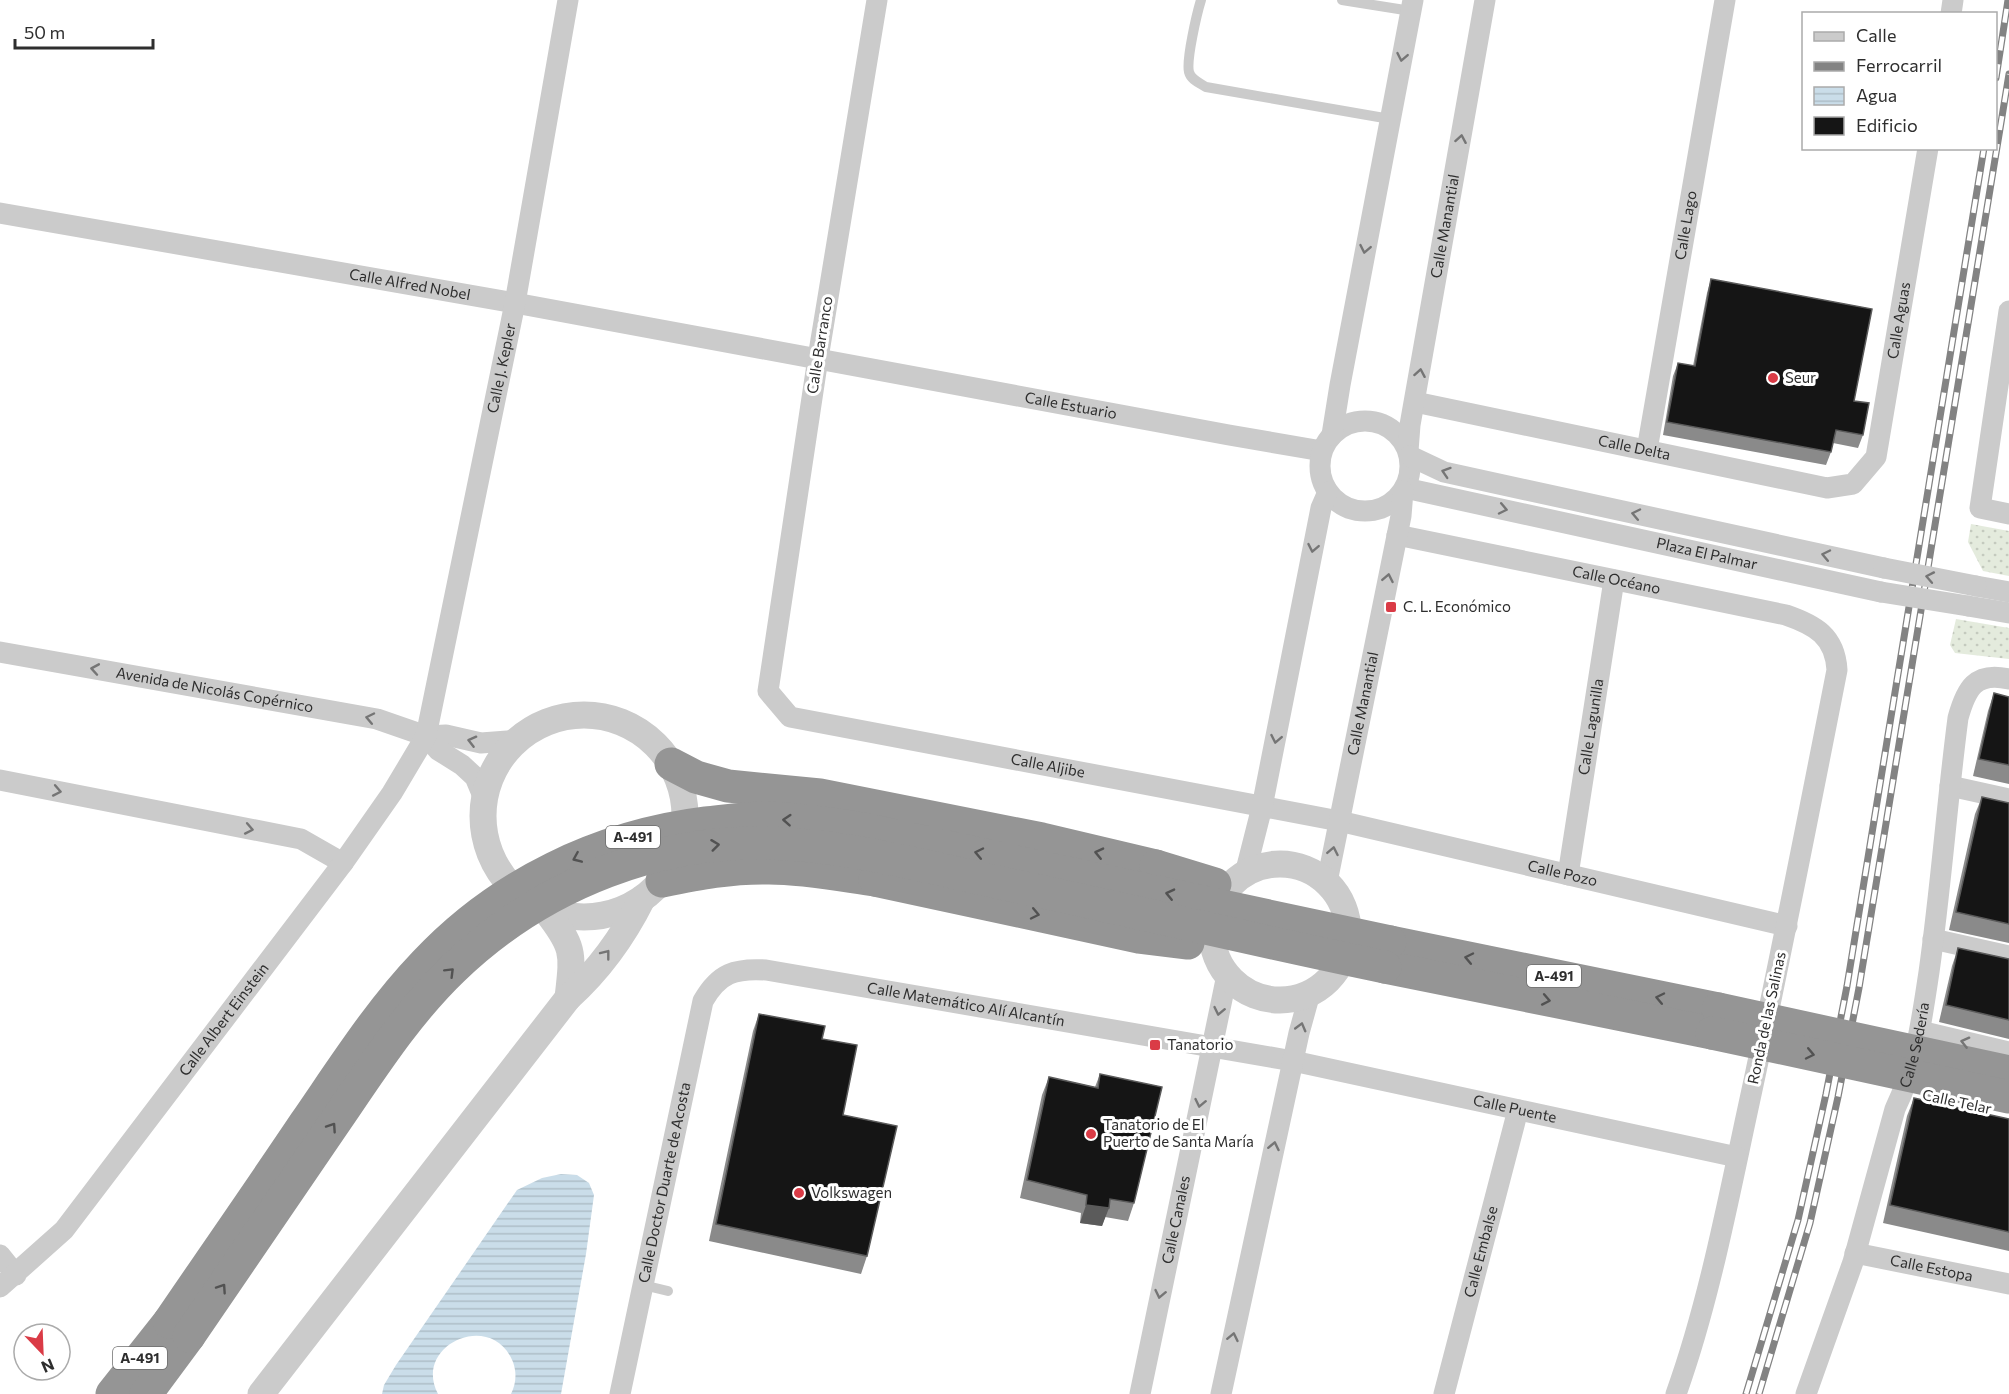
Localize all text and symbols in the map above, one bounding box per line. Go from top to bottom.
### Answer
scale bar [15,12,153,50]
legend [1802,12,1997,150]
text: 50 m [24,21,65,43]
text: Calle [1856,24,1896,46]
one-way arrow [1396,52,1409,62]
text: Ferrocarril [1856,54,1942,76]
text: Agua [1856,84,1897,106]
text: Edificio [1856,114,1918,136]
one-way arrow [1454,135,1467,145]
street label: Calle Manantial [1426,173,1462,279]
street label: Calle Lago [1670,189,1700,261]
one-way arrow [1359,244,1372,254]
street label: Calle Alfred Nobel [348,264,472,303]
street label: Calle Aguas [1883,280,1913,360]
street label: Calle Barranco [802,295,836,395]
street label: Calle J. Kepler [483,321,519,415]
one-way arrow [1413,368,1426,378]
place label: Seur [1785,368,1816,386]
marker: Seur [1766,371,1780,385]
street label: Calle Estuario [1023,387,1119,422]
street label: Calle Delta [1597,430,1672,463]
one-way arrow [1441,466,1452,479]
one-way arrow [1498,502,1508,515]
one-way arrow [1631,508,1641,521]
street label: Plaza El Palmar [1655,533,1759,573]
one-way arrow [1307,543,1320,553]
one-way arrow [1822,550,1832,563]
street label: Calle Océano [1571,561,1662,597]
one-way arrow [1925,571,1935,584]
one-way arrow [1381,573,1394,583]
place label: C. L. Económico [1403,597,1511,615]
marker: C. L. Económico [1384,600,1398,614]
street label: Calle Manantial [1343,650,1381,757]
one-way arrow [91,663,101,676]
street label: Avenida de Nicolás Copérnico [115,663,315,716]
street label: Calle Lagunilla [1574,677,1607,776]
one-way arrow [365,713,375,726]
one-way arrow [1270,734,1283,744]
one-way arrow [467,735,477,748]
street label: Calle Aljibe [1009,749,1087,781]
one-way arrow [52,784,62,797]
one-way arrow [783,813,792,826]
one-way arrow [243,822,253,835]
road number: A-491 [606,826,660,848]
one-way arrow [711,840,720,852]
one-way arrow [1094,847,1104,860]
one-way arrow [1326,847,1339,857]
one-way arrow [974,848,984,861]
one-way arrow [572,851,583,863]
street label: Calle Pozo [1526,856,1599,889]
one-way arrow [1165,889,1175,902]
one-way arrow [1030,907,1040,920]
one-way arrow [599,950,610,961]
street label: Ronda de las Salinas [1743,950,1789,1086]
one-way arrow [1465,952,1475,965]
street label: Calle Albert Einstein [174,959,272,1079]
road number: A-491 [1527,965,1581,987]
one-way arrow [443,968,453,979]
street label: Calle Matemático Alí Alcantín [866,978,1066,1029]
one-way arrow [1540,992,1550,1005]
one-way arrow [1656,992,1666,1005]
street label: Calle Sedería [1895,1001,1932,1090]
one-way arrow [1214,1005,1227,1015]
one-way arrow [1293,1022,1306,1032]
place label: Tanatorio [1167,1035,1233,1053]
one-way arrow [1960,1036,1970,1049]
marker: Tanatorio [1148,1038,1162,1052]
one-way arrow [1805,1047,1815,1060]
street label: Calle Doctor Duarte de Acosta [634,1081,694,1284]
street label: Calle Telar [1921,1085,1994,1117]
street label: Calle Puente [1472,1090,1559,1126]
one-way arrow [1194,1098,1207,1108]
place label: Tanatorio de El Puerto de Santa María [1103,1115,1254,1150]
one-way arrow [325,1123,336,1134]
marker: Tanatorio de El Puerto de Santa María [1084,1127,1098,1141]
one-way arrow [1267,1141,1280,1151]
street label: Calle Canales [1157,1174,1193,1265]
place label: Volkswagen [811,1183,892,1201]
marker: Volkswagen [792,1186,806,1200]
street label: Calle Embalse [1460,1204,1501,1299]
street label: Calle Estopa [1889,1250,1975,1285]
one-way arrow [215,1283,226,1294]
one-way arrow [1154,1289,1167,1299]
north arrow [12,1322,72,1382]
one-way arrow [1226,1332,1239,1342]
road number: A-491 [113,1347,167,1369]
text: N [39,1355,57,1377]

